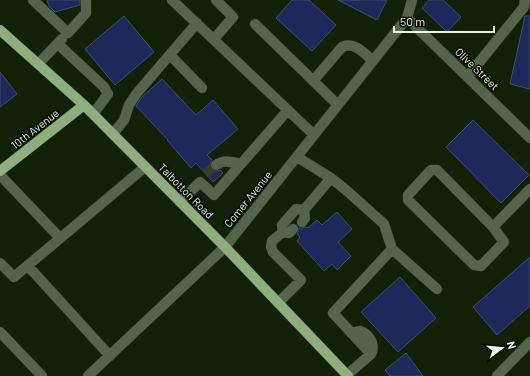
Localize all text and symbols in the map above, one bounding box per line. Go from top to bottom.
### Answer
scale bar [394,8,494,34]
text: 50 m [400,14,425,28]
street label: Olive Street [453,45,502,93]
street label: 10th Avenue [8,106,61,151]
street label: Talbotton Road [156,160,217,221]
street label: Comer Avenue [221,168,274,229]
north arrow [482,328,522,368]
text: N [505,340,519,350]

